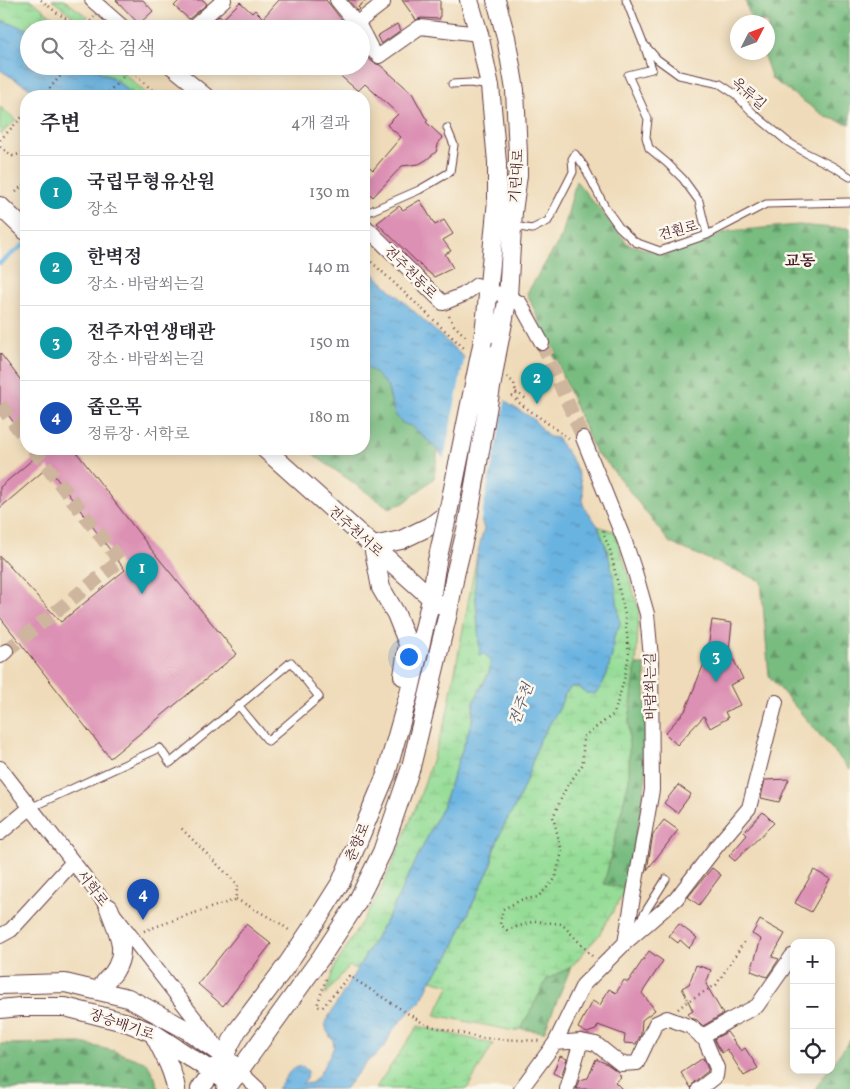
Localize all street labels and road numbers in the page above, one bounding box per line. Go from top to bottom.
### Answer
street label: 옥류길 [726,74,770,115]
street label: 기린대로 [506,148,529,204]
street label: 견훤로 [656,217,701,246]
street label: 전주천동로 [379,242,441,304]
street label: 전주천서로 [324,502,387,562]
street label: 바람쐬는길 [641,652,662,720]
street label: 춘향로 [342,820,375,865]
street label: 서학로 [72,867,112,911]
street label: 장승배기로 [86,1005,157,1046]

